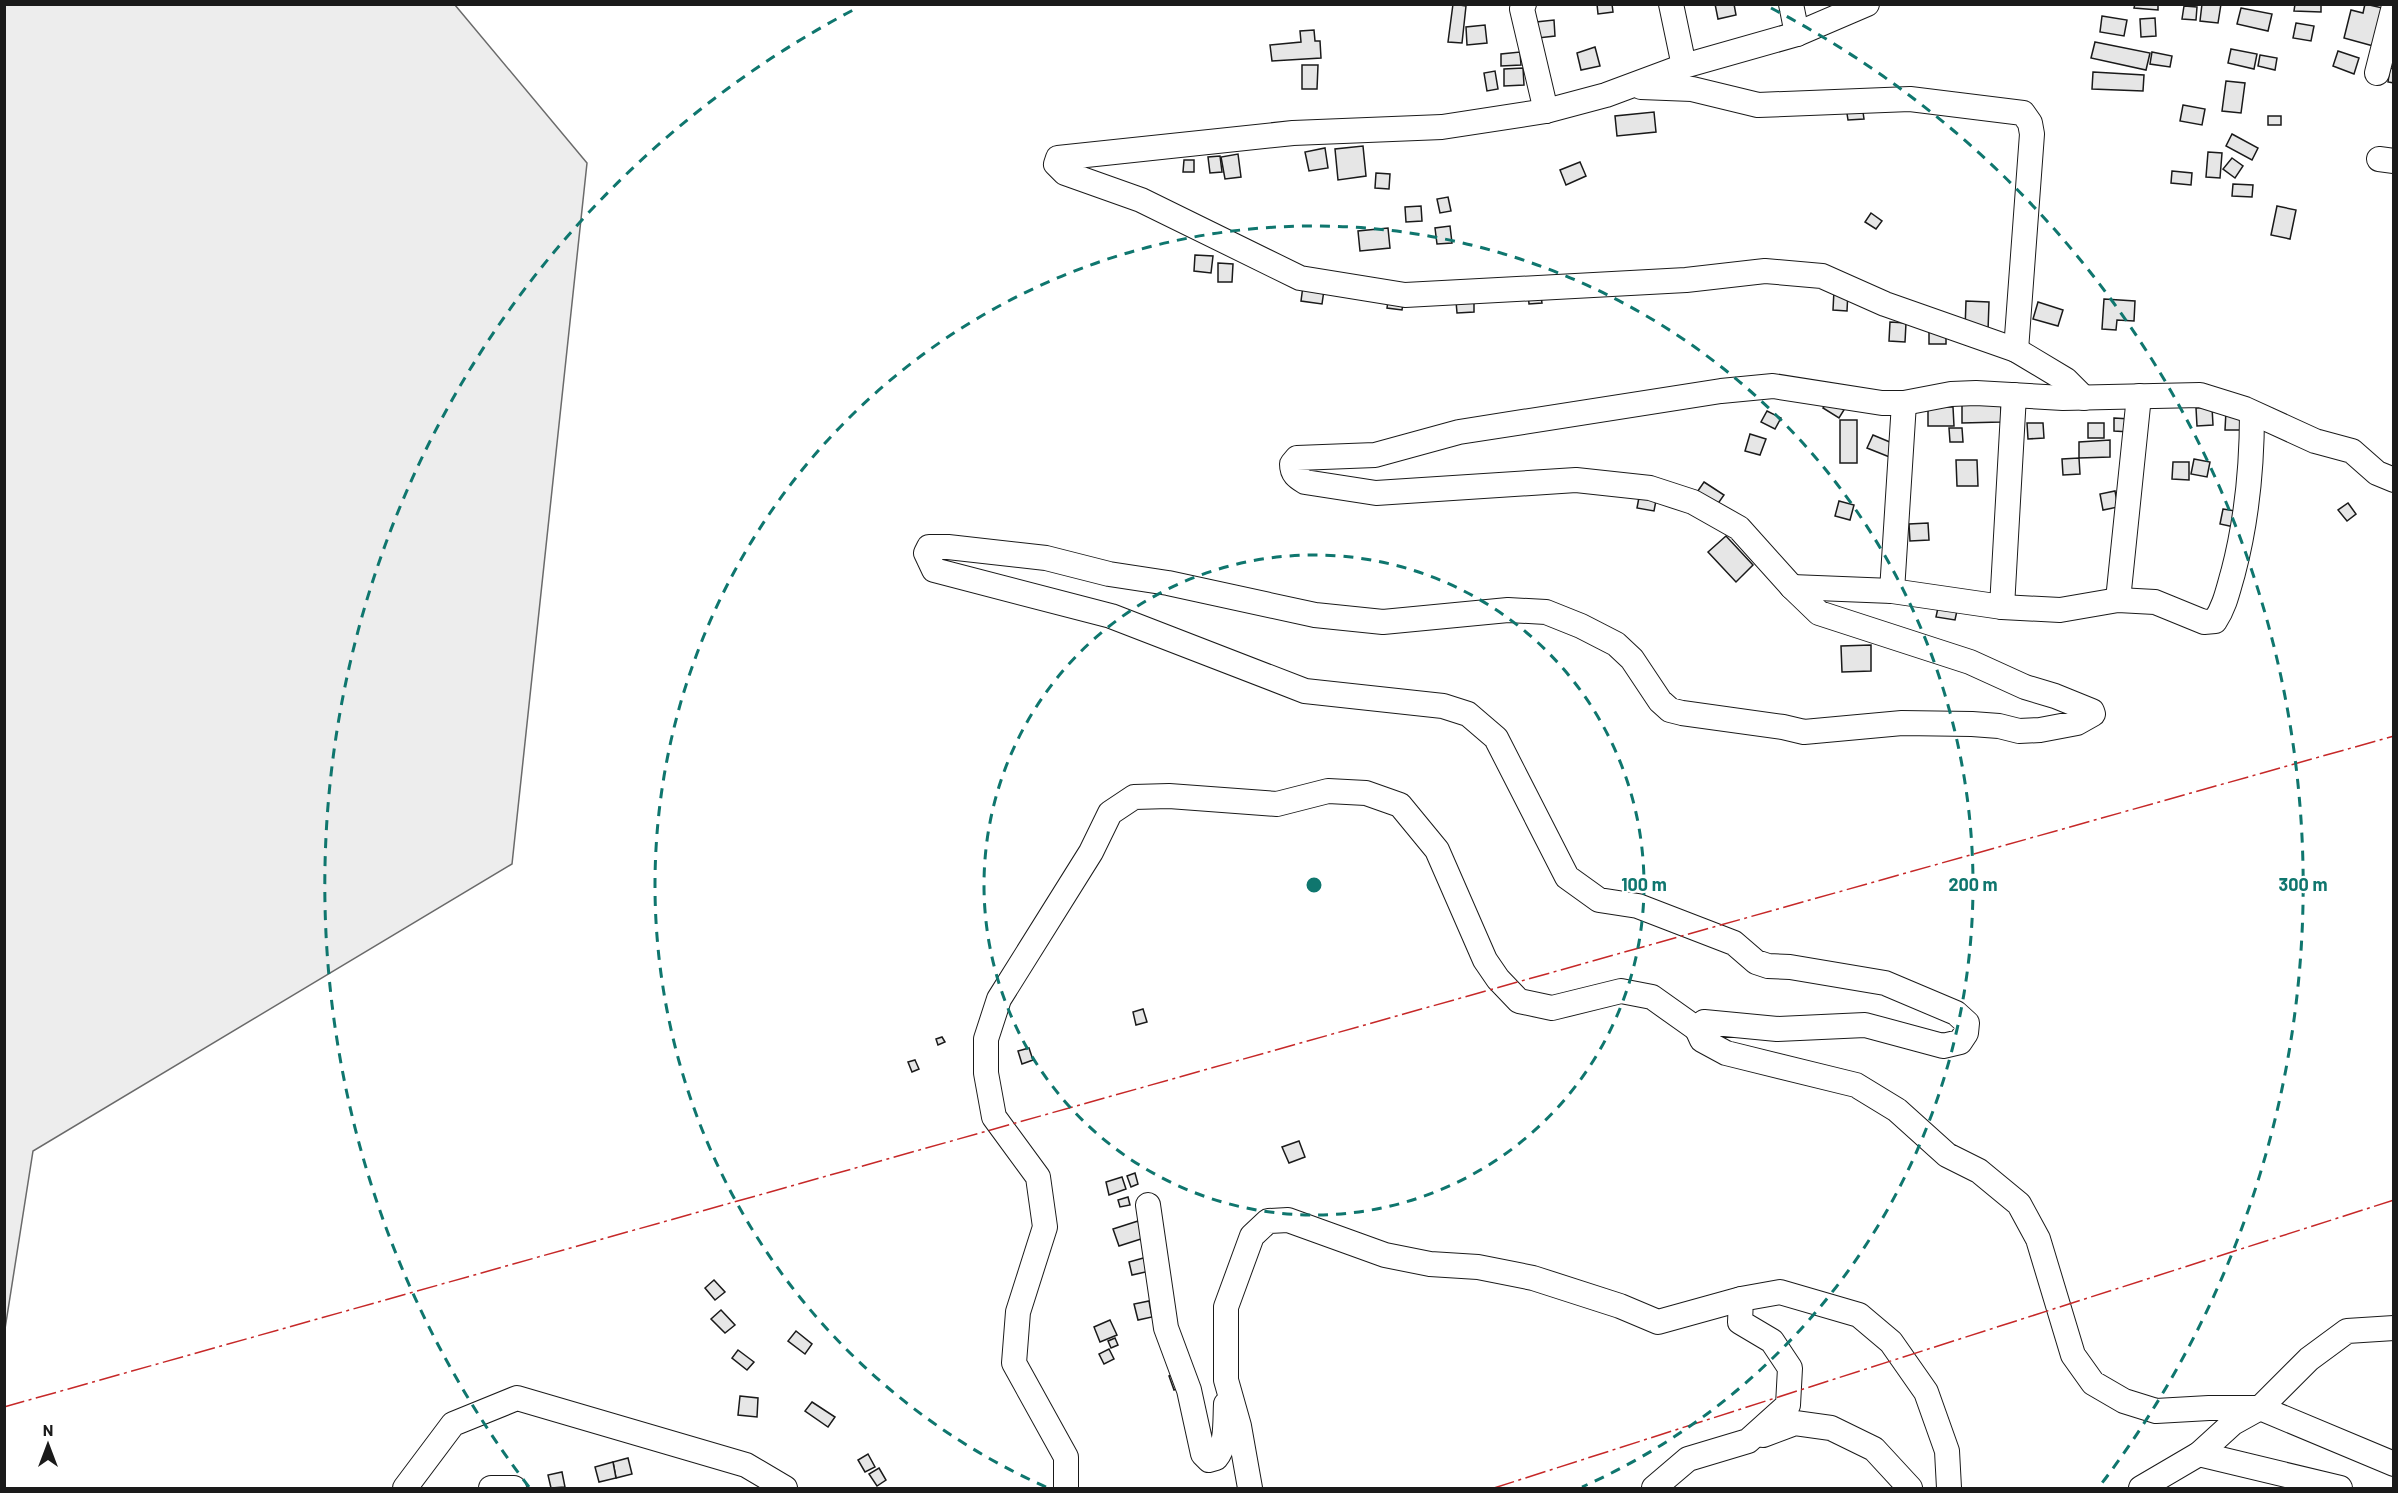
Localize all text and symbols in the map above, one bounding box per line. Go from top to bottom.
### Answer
text: 100 m [1621,873,1667,895]
text: 200 m [1948,873,1998,895]
text: 300 m [2279,873,2327,895]
centre of rings [1304,875,1324,895]
north arrow [18,1415,78,1475]
text: N [43,1420,53,1439]

